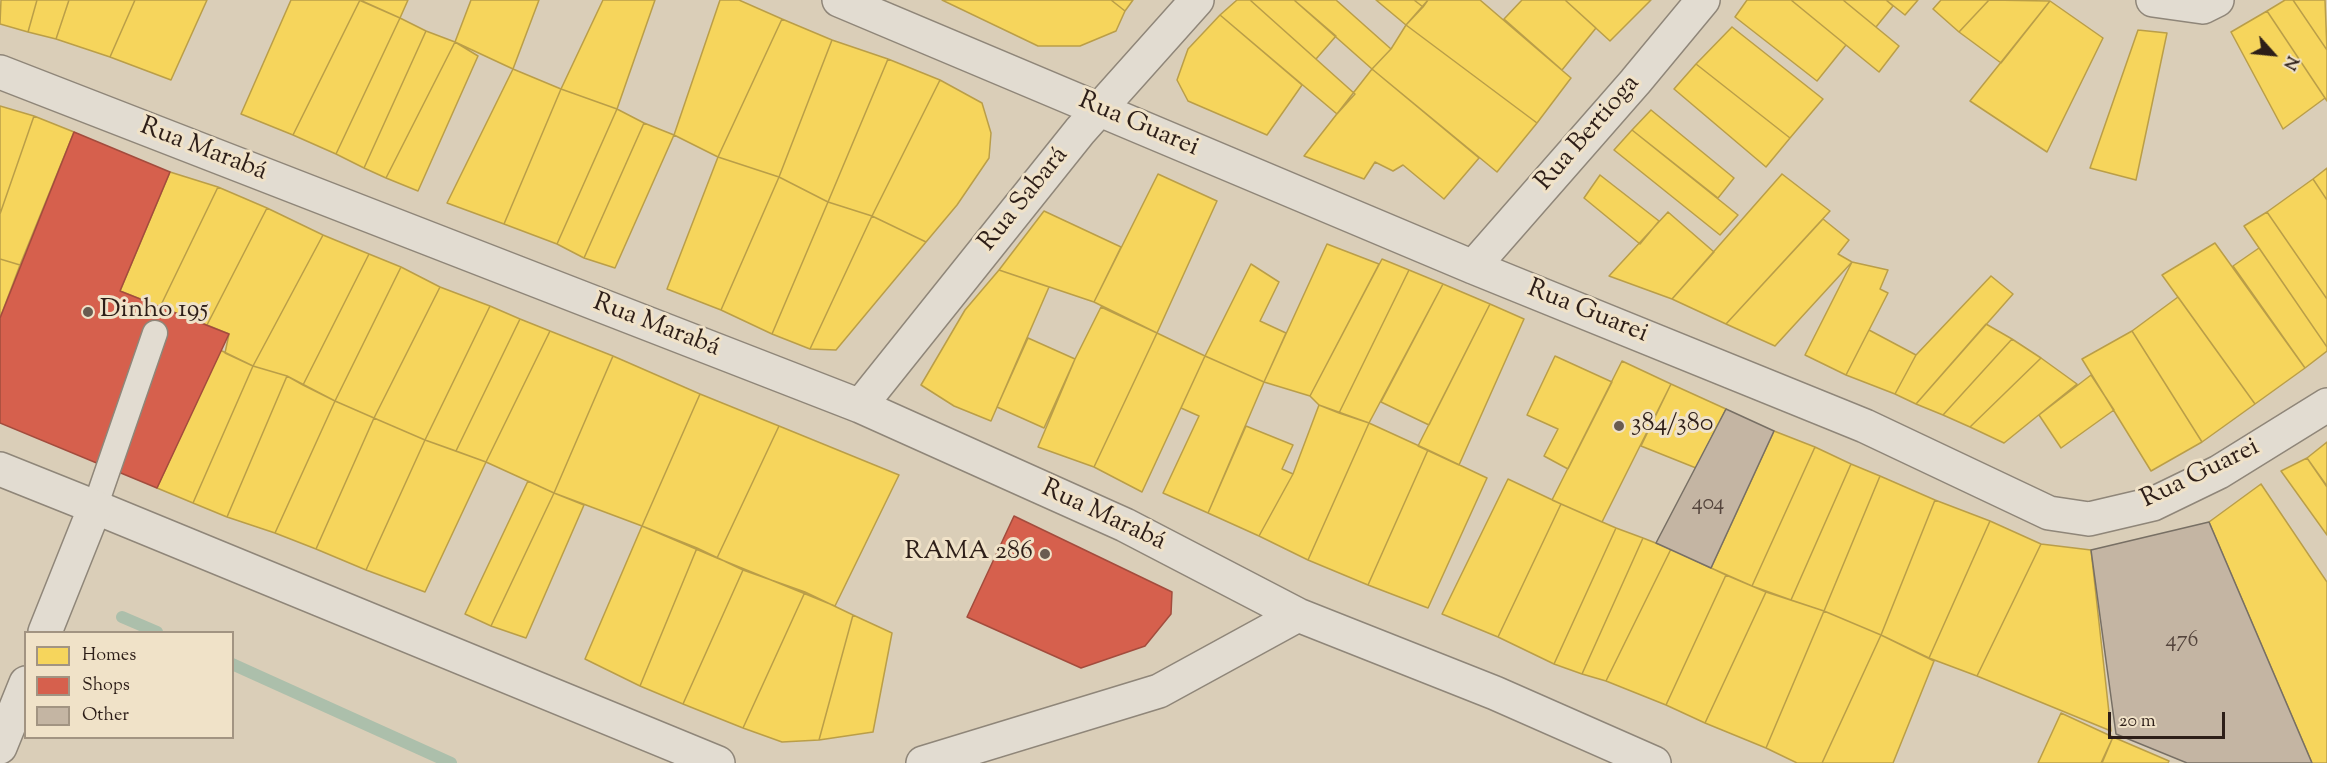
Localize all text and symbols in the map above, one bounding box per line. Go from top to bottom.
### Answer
north arrow [2243,24,2303,84]
text: N [2276,51,2303,73]
street label: Rua Bertioga [1530,70,1648,198]
street label: Rua Guarei [1073,87,1203,165]
street label: Rua Marabá [135,112,271,190]
street label: Rua Sabará [973,142,1077,258]
street label: Rua Guarei [1522,275,1652,351]
street label: Rua Marabá [588,288,724,366]
place label: Dinho 195 [100,296,208,328]
marker: Dinho 195 [81,305,95,319]
place label: 384/380 [1631,410,1714,442]
marker: 384/380 [1612,419,1626,433]
street label: Rua Guarei [2137,433,2265,517]
street label: Rua Marabá [1036,475,1170,559]
house number: 404 [1692,492,1724,518]
place label: RAMA 286 [905,538,1033,570]
marker: RAMA 286 [1038,547,1052,561]
house number: 476 [2165,629,2199,655]
legend [24,631,234,739]
text: Homes [82,643,136,669]
text: Shops [82,673,130,699]
scale bar [2111,700,2228,738]
text: Other [82,703,129,729]
text: 20 m [2119,709,2156,735]

